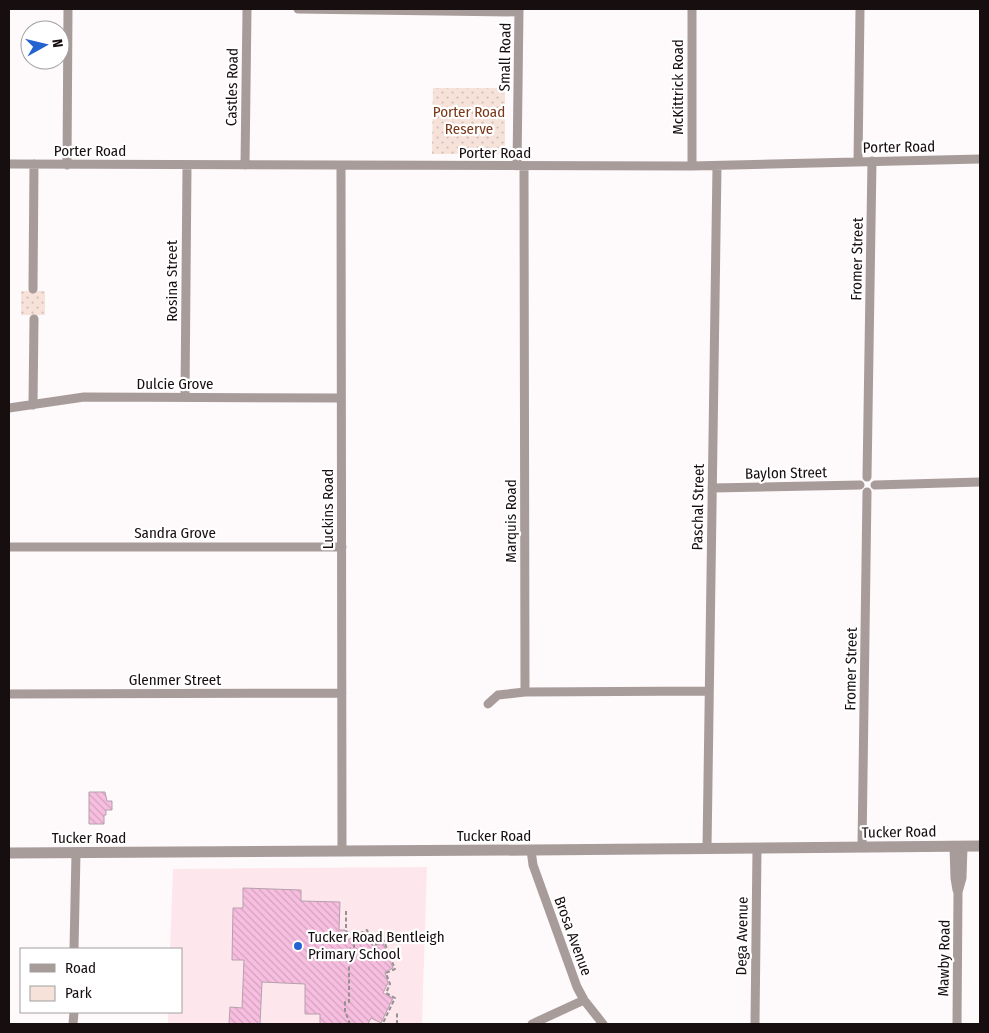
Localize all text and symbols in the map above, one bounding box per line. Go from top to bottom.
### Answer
north arrow [20,20,70,70]
street label: Small Road [495,22,515,92]
text: N [48,38,66,49]
street label: McKittrick Road [669,39,687,135]
street label: Castles Road [222,48,242,126]
park label: Porter Road Reserve [433,103,505,138]
street label: Porter Road [863,137,935,157]
street label: Porter Road [54,142,126,160]
street label: Porter Road [459,144,531,162]
street label: Fromer Street [847,217,867,301]
street label: Rosina Street [163,240,181,322]
street label: Dulcie Grove [137,375,213,393]
street label: Paschal Street [688,463,708,550]
street label: Baylon Street [745,463,827,483]
street label: Luckins Road [319,469,337,549]
street label: Marquis Road [502,479,520,563]
street label: Sandra Grove [134,524,216,542]
street label: Fromer Street [841,627,861,711]
street label: Glenmer Street [129,671,221,689]
street label: Tucker Road [861,822,937,842]
street label: Tucker Road [457,827,531,845]
street label: Tucker Road [52,829,126,847]
street label: Brosa Avenue [550,894,596,978]
street label: Dega Avenue [732,896,752,976]
street label: Mawby Road [934,919,954,997]
place label: Tucker Road Bentleigh Primary School [308,928,445,963]
marker: Tucker Road Bentleigh Primary School [292,940,304,952]
legend [20,948,182,1013]
text: Road [65,959,96,977]
text: Park [65,984,92,1002]

